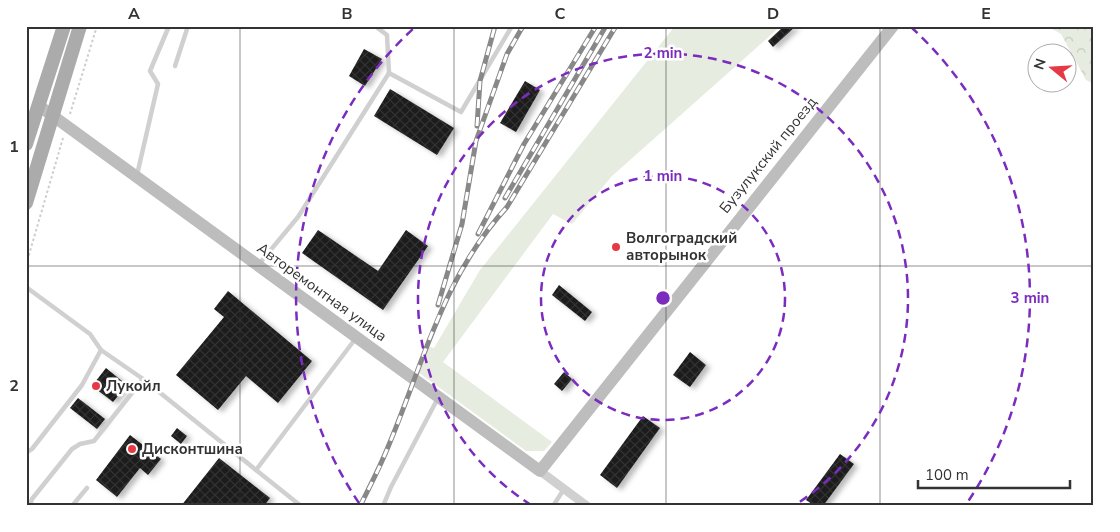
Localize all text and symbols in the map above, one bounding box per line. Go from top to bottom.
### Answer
text: A [128,3,140,25]
text: B [341,3,353,25]
text: C [555,3,566,25]
text: D [767,3,779,25]
text: E [981,3,991,25]
north arrow [1028,42,1078,92]
text: 2 min [644,43,682,63]
text: N [1029,56,1051,72]
street label: Бузулукский проезд [715,93,821,217]
text: 1 [9,136,19,158]
text: 1 min [644,166,682,186]
place label: Волгоградский авторынок [626,228,737,265]
street label: Авторемонтная улица [253,238,391,346]
marker: Волгоградский авторынок [610,241,622,253]
text: 3 min [1011,288,1049,308]
centre of rings [654,289,672,307]
text: 2 [9,375,19,397]
place label: Лукойл [106,376,161,396]
marker: Лукойл [90,380,102,392]
place label: Дисконтшина [142,439,243,459]
marker: Дисконтшина [126,443,138,455]
scale bar [918,457,1070,489]
text: 100 m [925,465,969,485]

